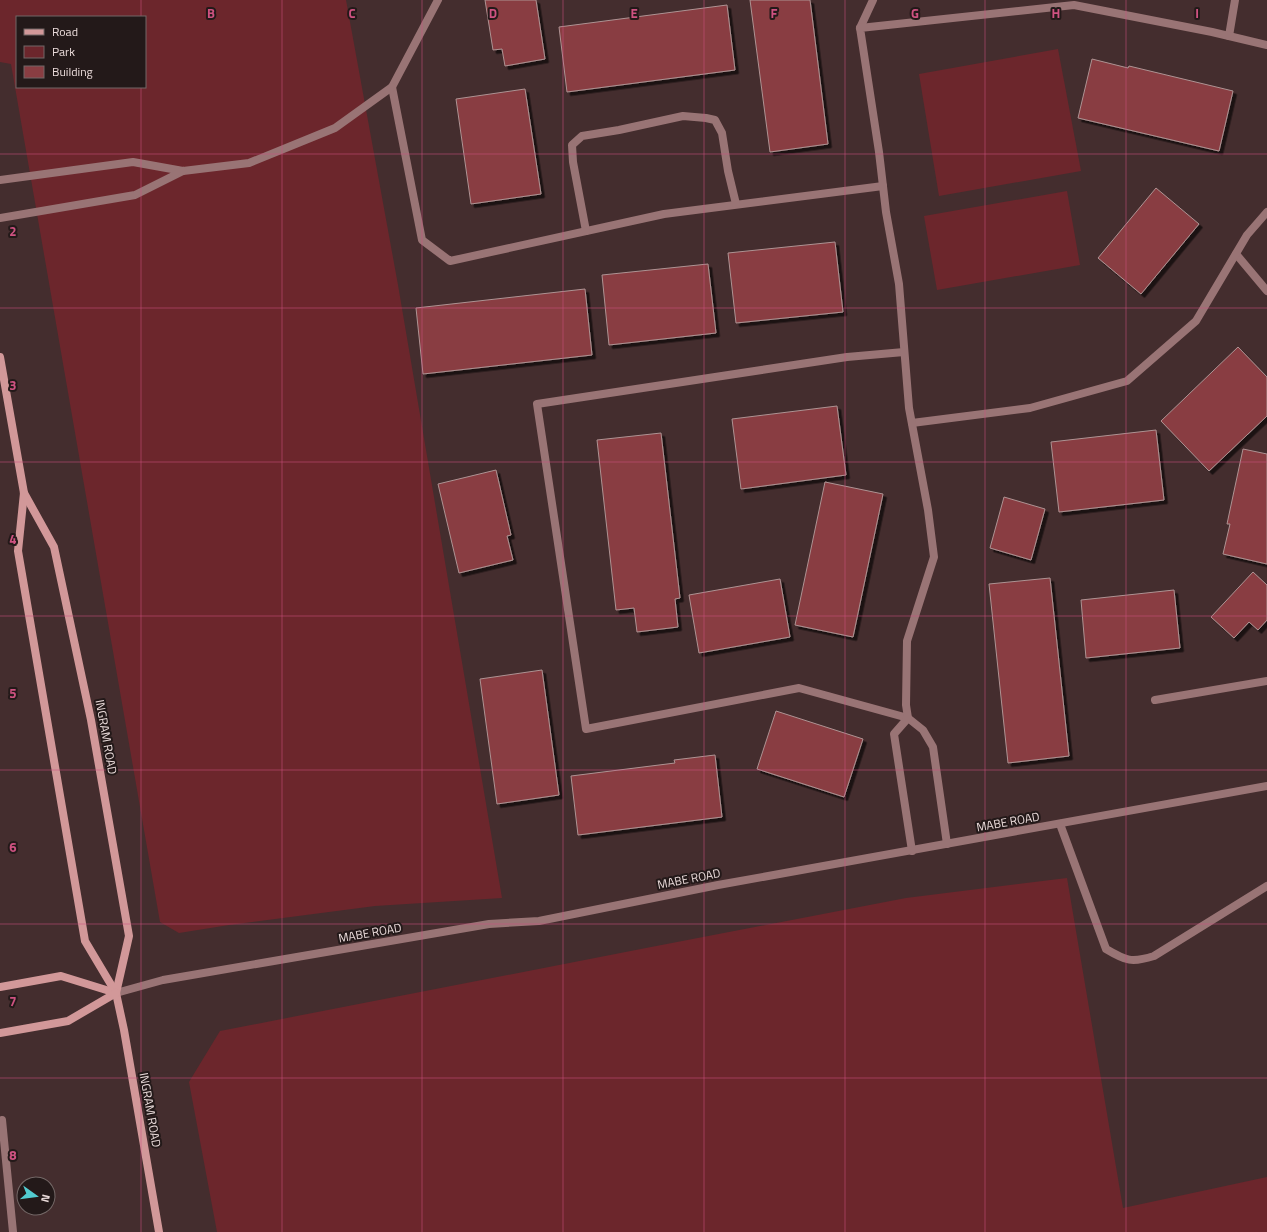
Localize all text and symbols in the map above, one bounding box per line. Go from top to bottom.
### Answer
text: B [207,3,215,23]
text: C [348,3,356,23]
text: D [489,3,497,23]
text: E [630,3,638,23]
text: F [771,3,778,23]
text: G [911,3,919,23]
text: H [1052,3,1060,23]
text: I [1195,3,1199,23]
legend [16,16,146,88]
text: Road [52,22,78,41]
text: Park [52,42,75,61]
text: Building [52,62,93,81]
text: 2 [9,221,17,241]
text: 3 [9,375,17,395]
text: 4 [9,529,17,549]
text: 5 [9,683,17,703]
street label: INGRAM ROAD [91,698,122,776]
street label: MABE ROAD [975,807,1041,836]
text: 6 [9,837,17,857]
street label: MABE ROAD [656,863,722,894]
street label: MABE ROAD [337,918,403,947]
text: 7 [9,991,17,1011]
street label: INGRAM ROAD [135,1071,166,1149]
text: 8 [9,1145,17,1165]
north arrow [16,1176,56,1216]
text: N [37,1193,54,1204]

